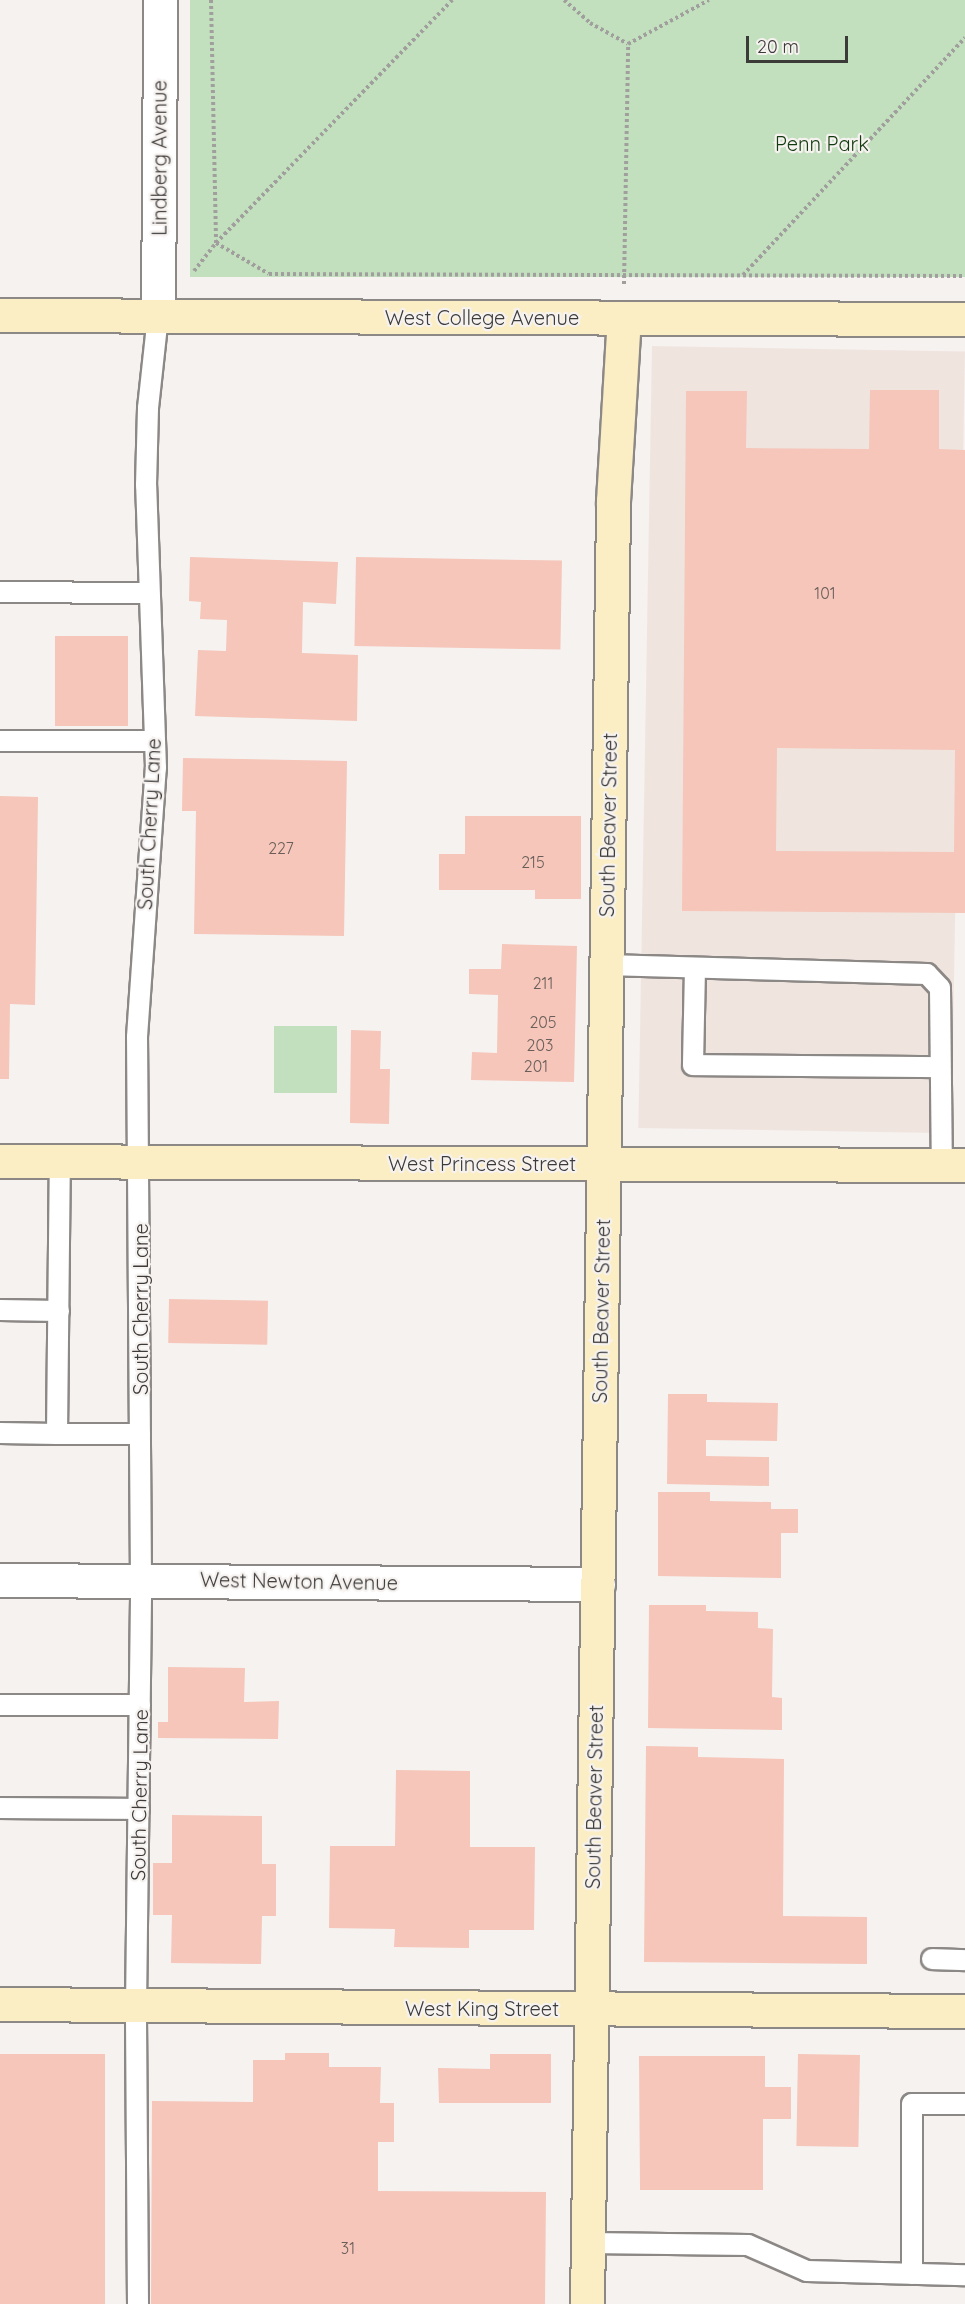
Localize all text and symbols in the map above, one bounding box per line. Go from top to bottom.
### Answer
scale bar [749,24,851,62]
text: 20 m [757,35,799,58]
street label: Lindberg Avenue [147,80,171,236]
park label: Penn Park [775,131,869,155]
street label: West College Avenue [385,305,579,329]
house number: 101 [814,583,836,603]
street label: South Beaver Street [594,733,622,917]
street label: South Cherry Lane [133,738,165,910]
house number: 227 [268,838,294,858]
house number: 215 [521,852,545,872]
house number: 211 [533,973,553,993]
house number: 205 [529,1012,557,1032]
house number: 203 [527,1035,553,1055]
house number: 201 [524,1056,548,1076]
street label: West Princess Street [388,1151,576,1175]
street label: South Beaver Street [587,1219,615,1403]
street label: South Cherry Lane [128,1223,152,1395]
street label: West Newton Avenue [200,1567,398,1595]
street label: South Beaver Street [580,1705,608,1889]
street label: South Cherry Lane [126,1709,152,1881]
street label: West King Street [405,1996,559,2020]
house number: 31 [341,2238,355,2258]

